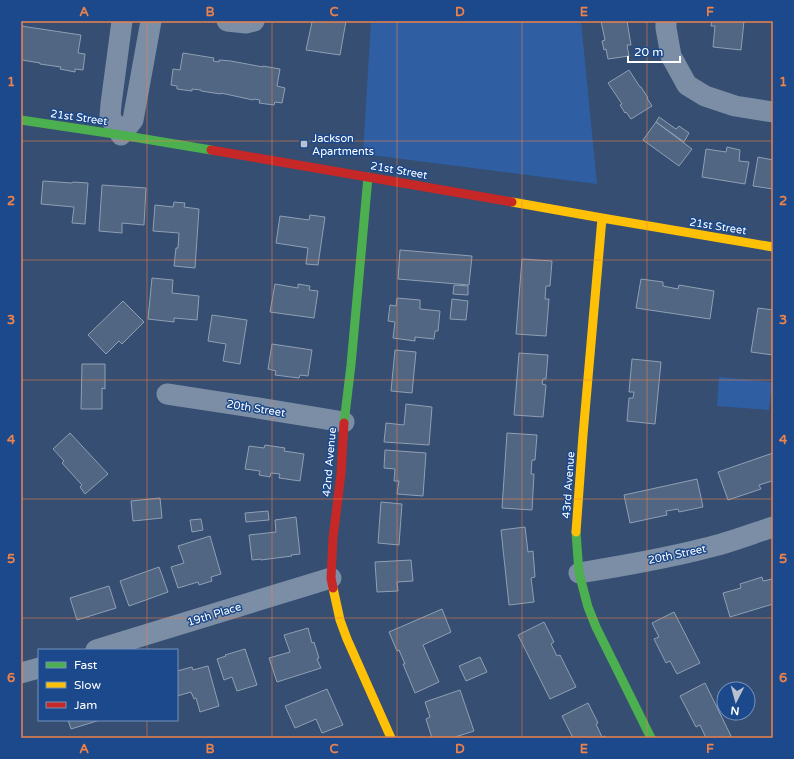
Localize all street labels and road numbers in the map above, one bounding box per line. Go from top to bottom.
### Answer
street label: 21st Street [50,107,108,128]
street label: 21st Street [369,159,428,182]
street label: 21st Street [688,216,747,237]
street label: 20th Street [226,397,286,420]
street label: 42nd Avenue [320,427,339,497]
street label: 43rd Avenue [560,451,577,519]
street label: 20th Street [647,542,707,567]
street label: 19th Place [186,600,243,629]

